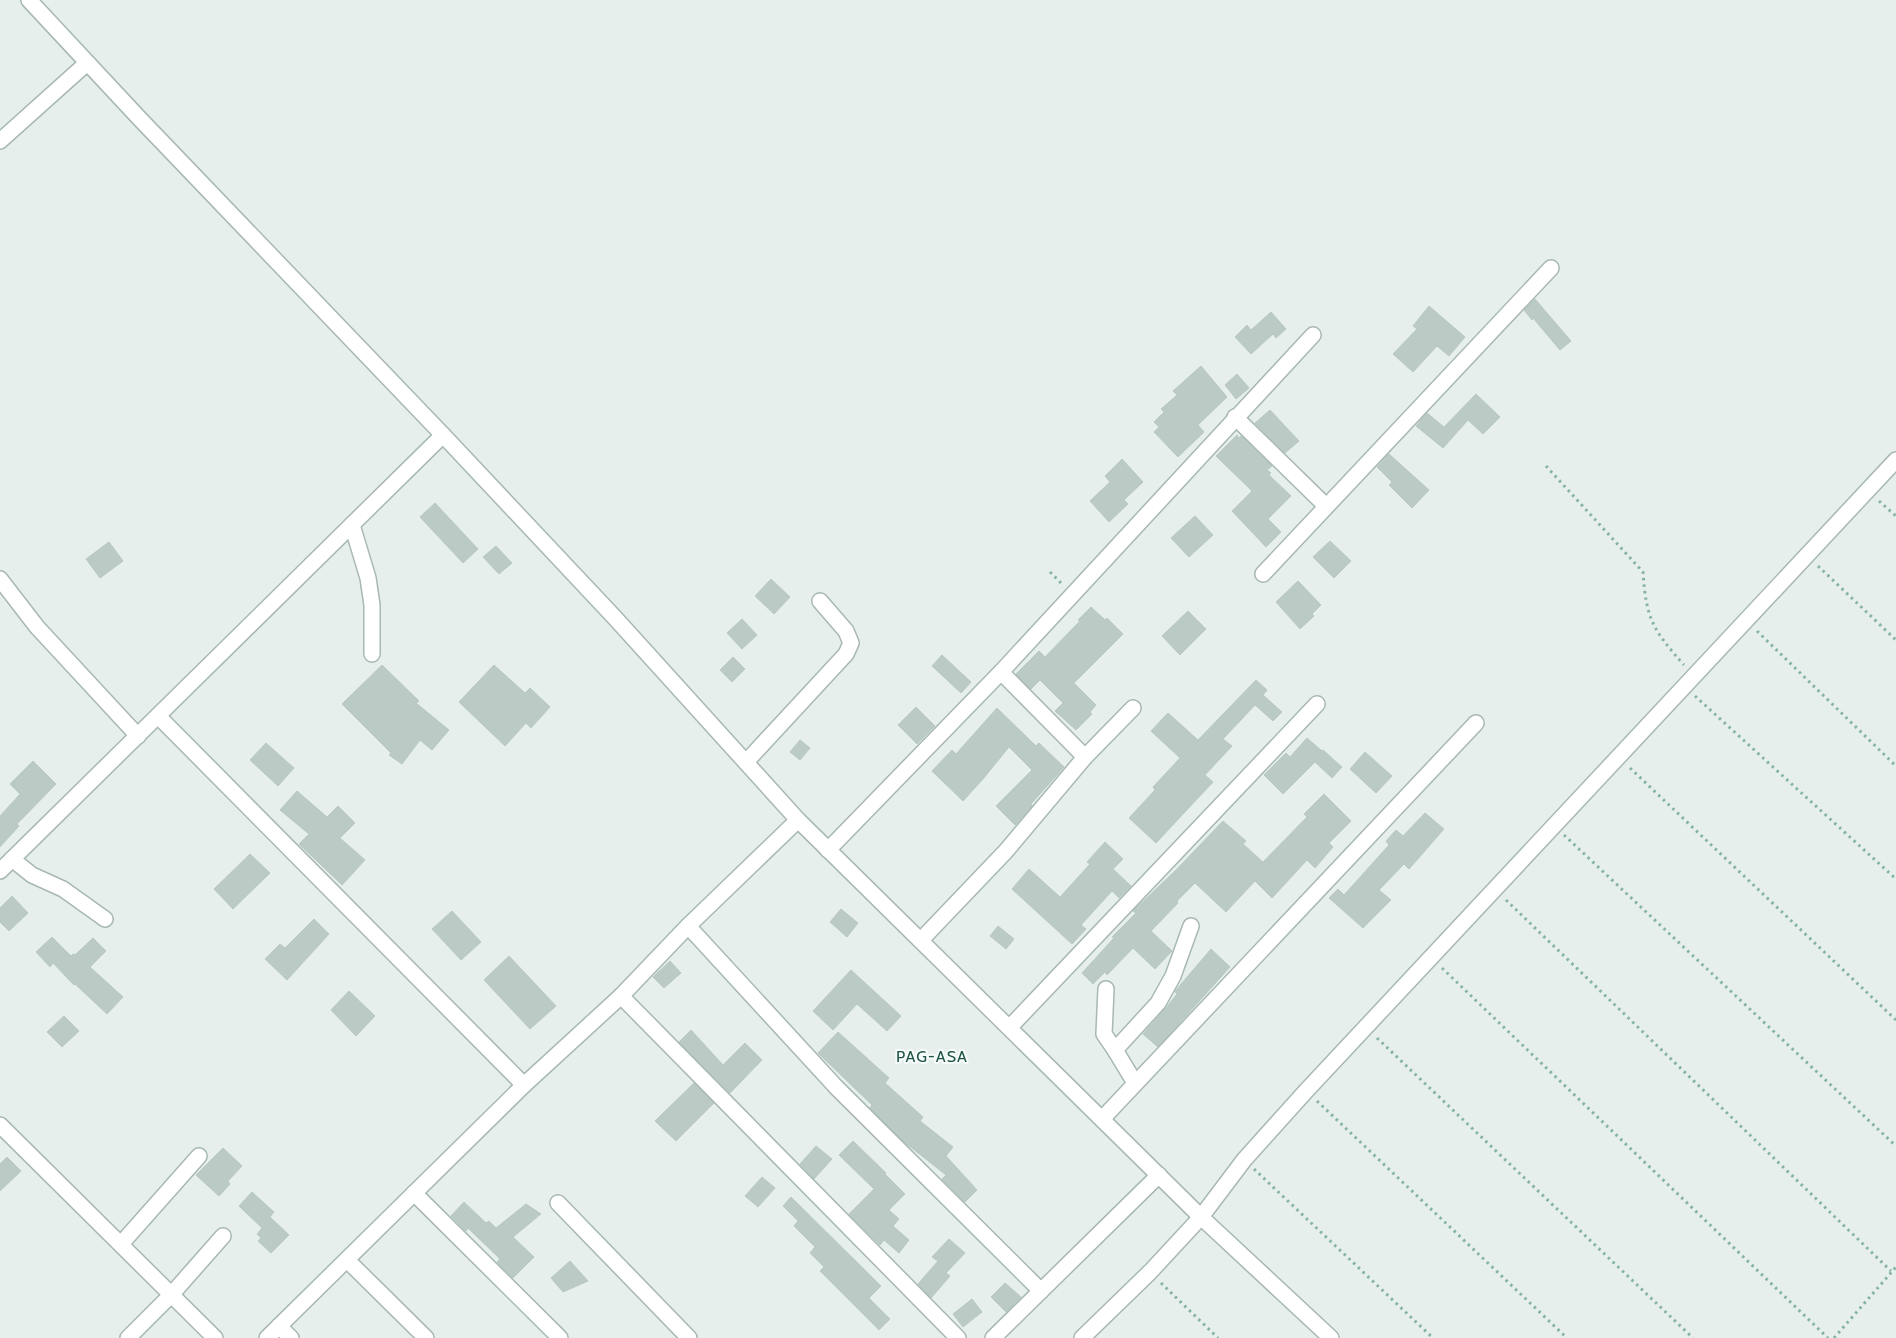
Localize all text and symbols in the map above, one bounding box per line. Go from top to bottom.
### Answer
district label: PAG-ASA [896,1047,968,1066]

